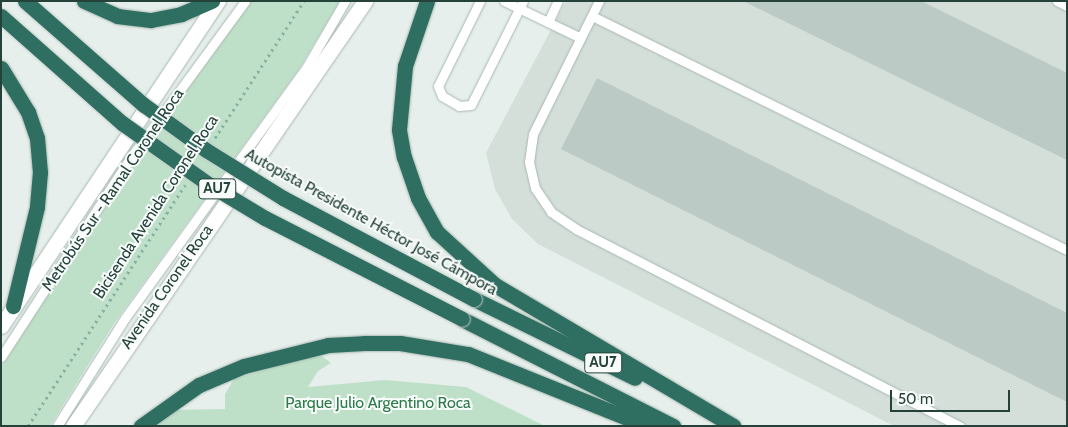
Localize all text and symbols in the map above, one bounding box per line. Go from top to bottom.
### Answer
street label: Metrobús Sur - Ramal Coronel Roca [38,85,188,295]
street label: Bicisenda Avenida Coronel Roca [89,112,223,302]
street label: Autopista Presidente Héctor José Cámpora [242,144,500,300]
road number: AU7 [197,176,237,202]
street label: Avenida Coronel Roca [117,221,217,353]
road number: AU7 [583,350,623,376]
scale bar [893,380,1013,412]
text: 50 m [898,390,933,408]
park label: Parque Julio Argentino Roca [285,393,471,413]

